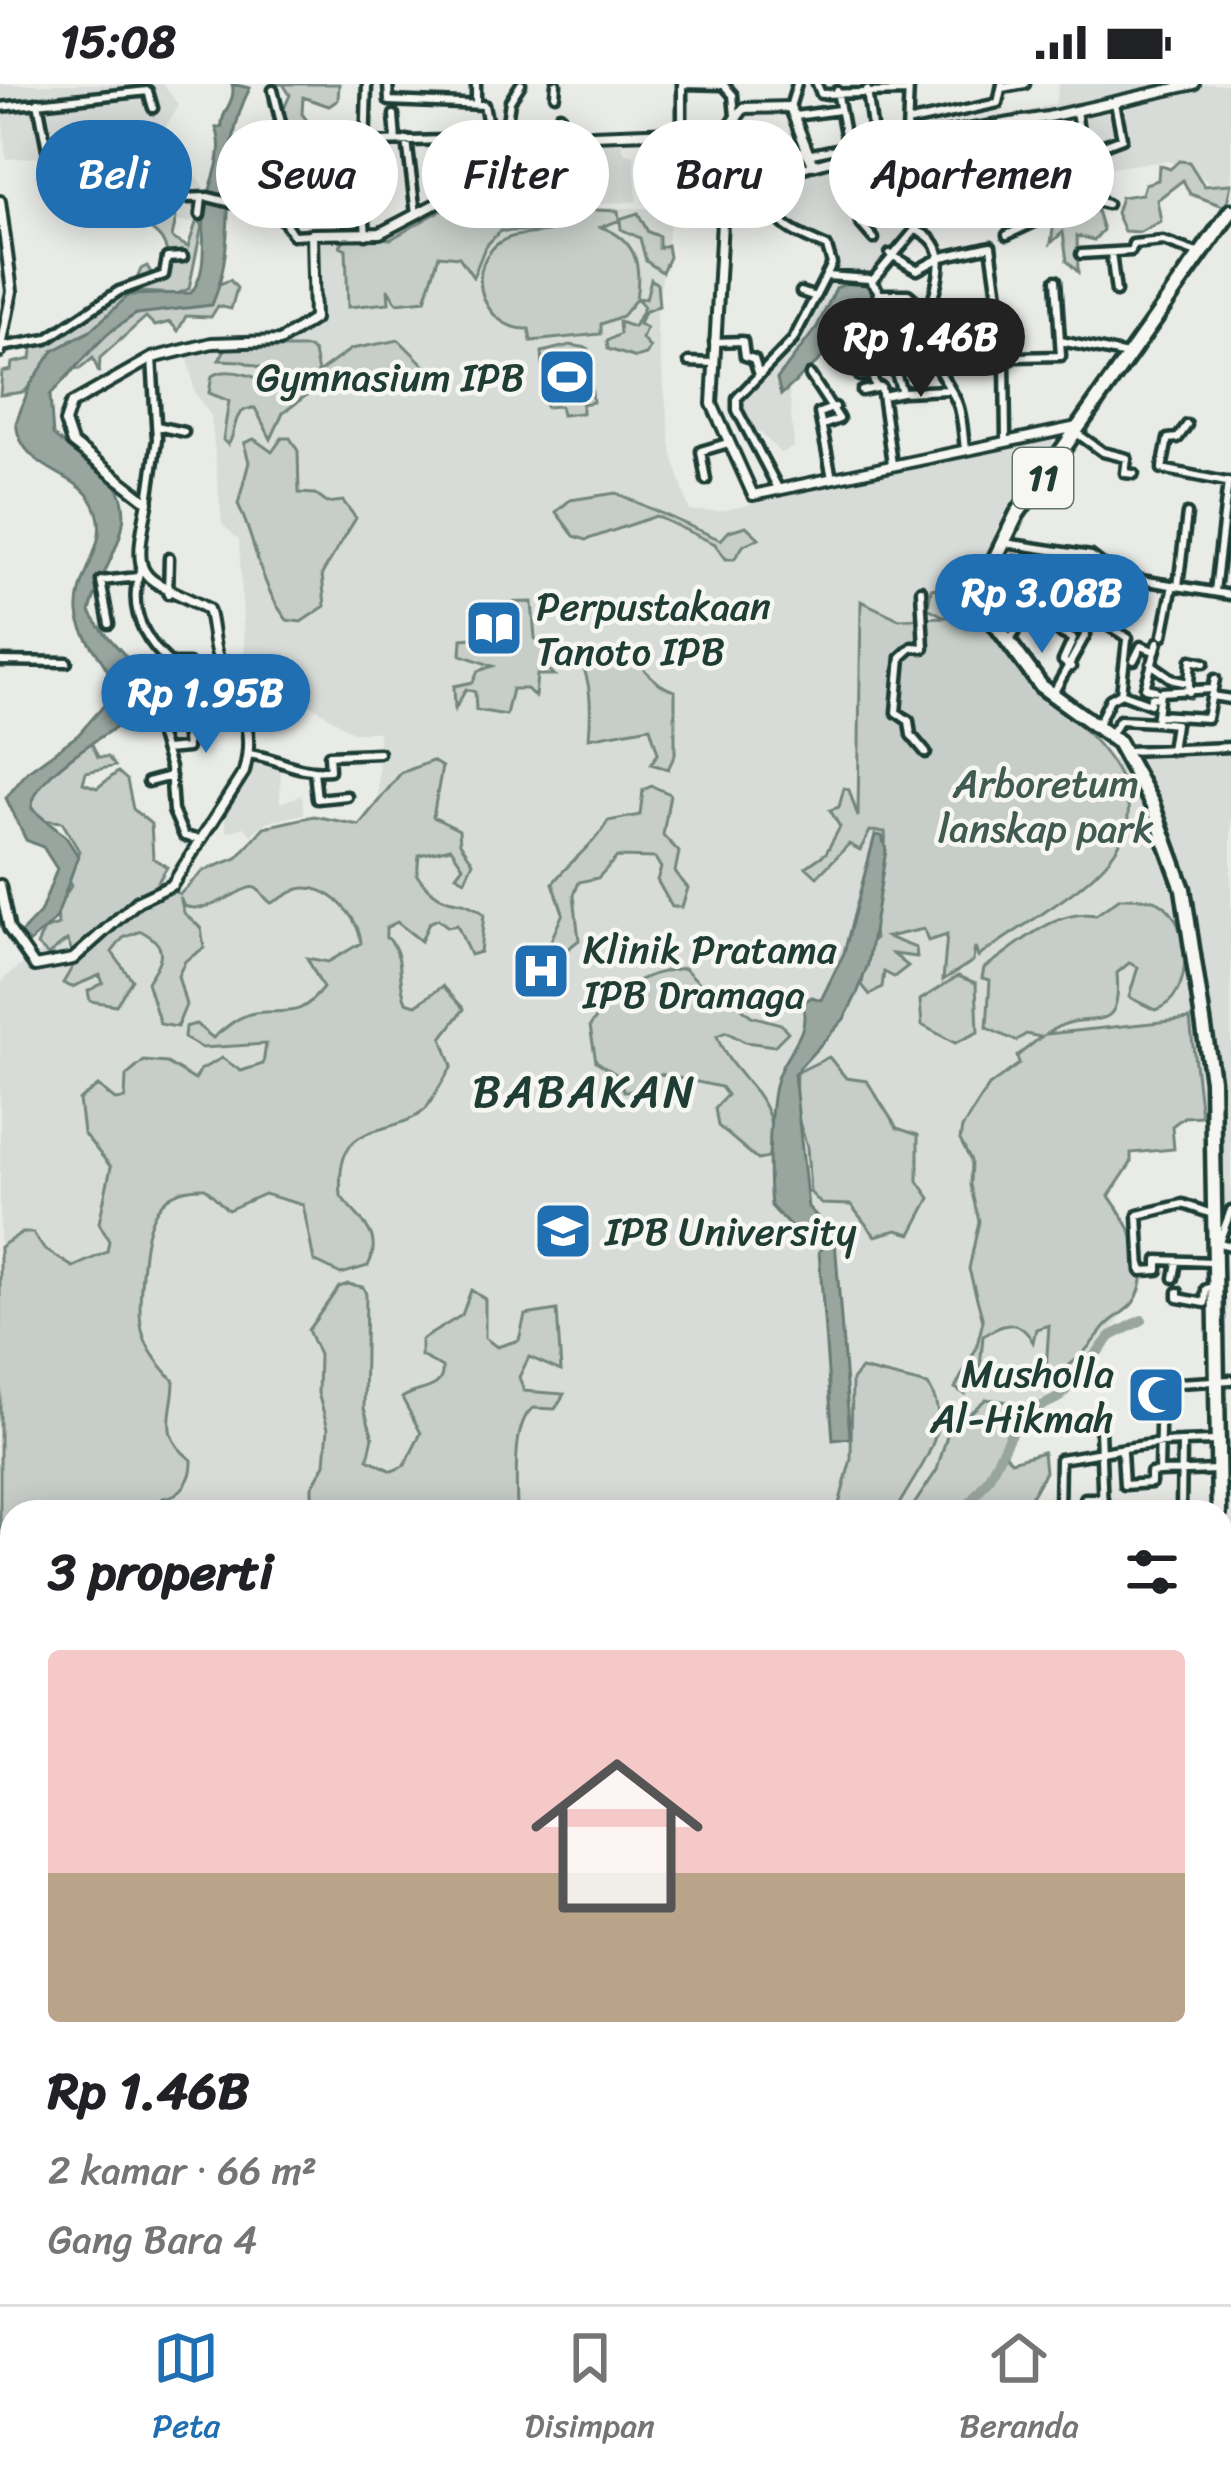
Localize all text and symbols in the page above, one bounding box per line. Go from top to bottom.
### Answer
text: 15:08 [60,2,176,82]
chip: Beli [36,120,192,228]
chip: Sewa [216,120,398,228]
chip: Filter [422,120,609,228]
chip: Baru [633,120,805,228]
chip: Apartemen [829,120,1114,228]
pin: Rp 1.46B [797,298,1045,400]
text: Rp 1.46B [844,302,998,371]
place label: Gymnasium IPB [256,343,525,412]
sports icon: Gymnasium IPB [536,346,598,408]
road number: 11 [1013,448,1073,508]
pin: Rp 3.08B [918,554,1166,656]
text: Rp 3.08B [962,558,1122,627]
place label: Perpustakaan Tanoto IPB [536,572,771,686]
library icon: Perpustakaan Tanoto IPB [463,597,525,659]
pin: Rp 1.95B [82,654,330,756]
text: Rp 1.95B [128,658,284,727]
park label: Arboretum lanskap park [938,749,1154,863]
place label: Klinik Pratama IPB Dramaga [582,915,837,1029]
hospital icon: Klinik Pratama IPB Dramaga [510,940,572,1002]
district label: BABAKAN [473,1052,697,1132]
place label: IPB University [604,1197,856,1266]
school or university icon: IPB University [532,1200,594,1262]
place label: Musholla Al-Hikmah [929,1339,1114,1453]
mosque icon: Musholla Al-Hikmah [1125,1364,1187,1426]
text: 3 properti [48,1527,273,1617]
icon: filters [1119,1539,1185,1605]
icon: home [509,1728,725,1944]
text: Rp 1.46B [48,2046,249,2136]
text: 2 kamar · 66 m² [48,2136,317,2205]
text: Gang Bara 4 [48,2205,257,2274]
tab: Peta [152,2325,220,2455]
tab: Disimpan [525,2325,655,2455]
tab: Beranda [959,2325,1079,2455]

